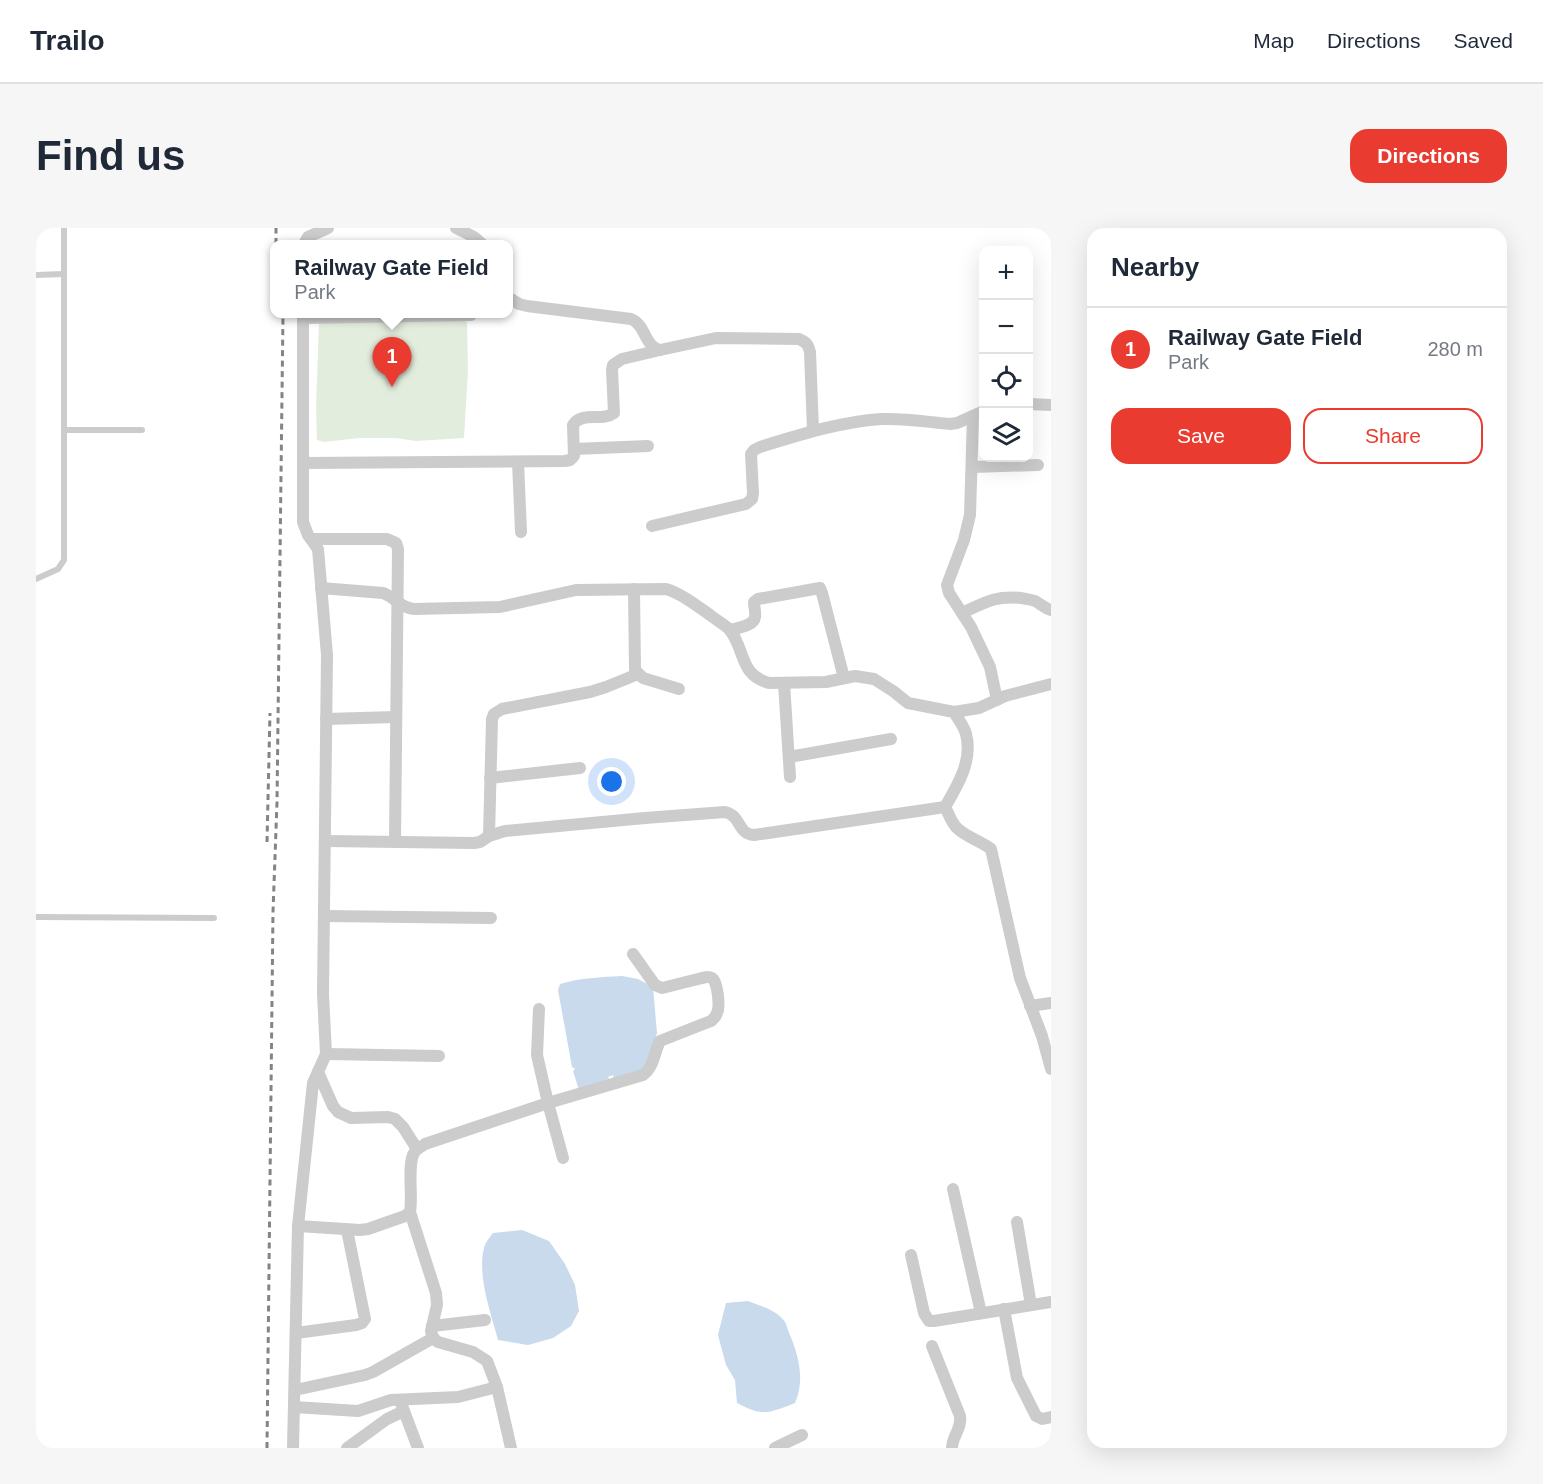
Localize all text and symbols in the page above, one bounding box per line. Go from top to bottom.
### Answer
text: Trailo [30,25,105,56]
text: Map [1253,29,1294,52]
text: Directions [1327,29,1420,52]
text: Saved [1453,29,1513,52]
button: Directions [1350,129,1507,183]
text: Find us [36,132,185,179]
popup [270,240,513,318]
map controls [979,246,1033,462]
button: + [979,246,1033,300]
text: Nearby [1111,252,1199,282]
text: Railway Gate Field [294,255,489,280]
text: Park [294,281,335,303]
button: − [979,300,1033,354]
text: Railway Gate Field [1168,325,1362,350]
pin: 1 [372,338,412,387]
text: 1 [1125,338,1136,360]
text: 280 m [1427,338,1483,360]
text: Park [1168,351,1209,373]
button: locate [979,354,1033,408]
button: layers [979,408,1033,462]
button: Save [1111,408,1291,464]
button: Share [1303,408,1483,464]
your location [597,767,626,796]

